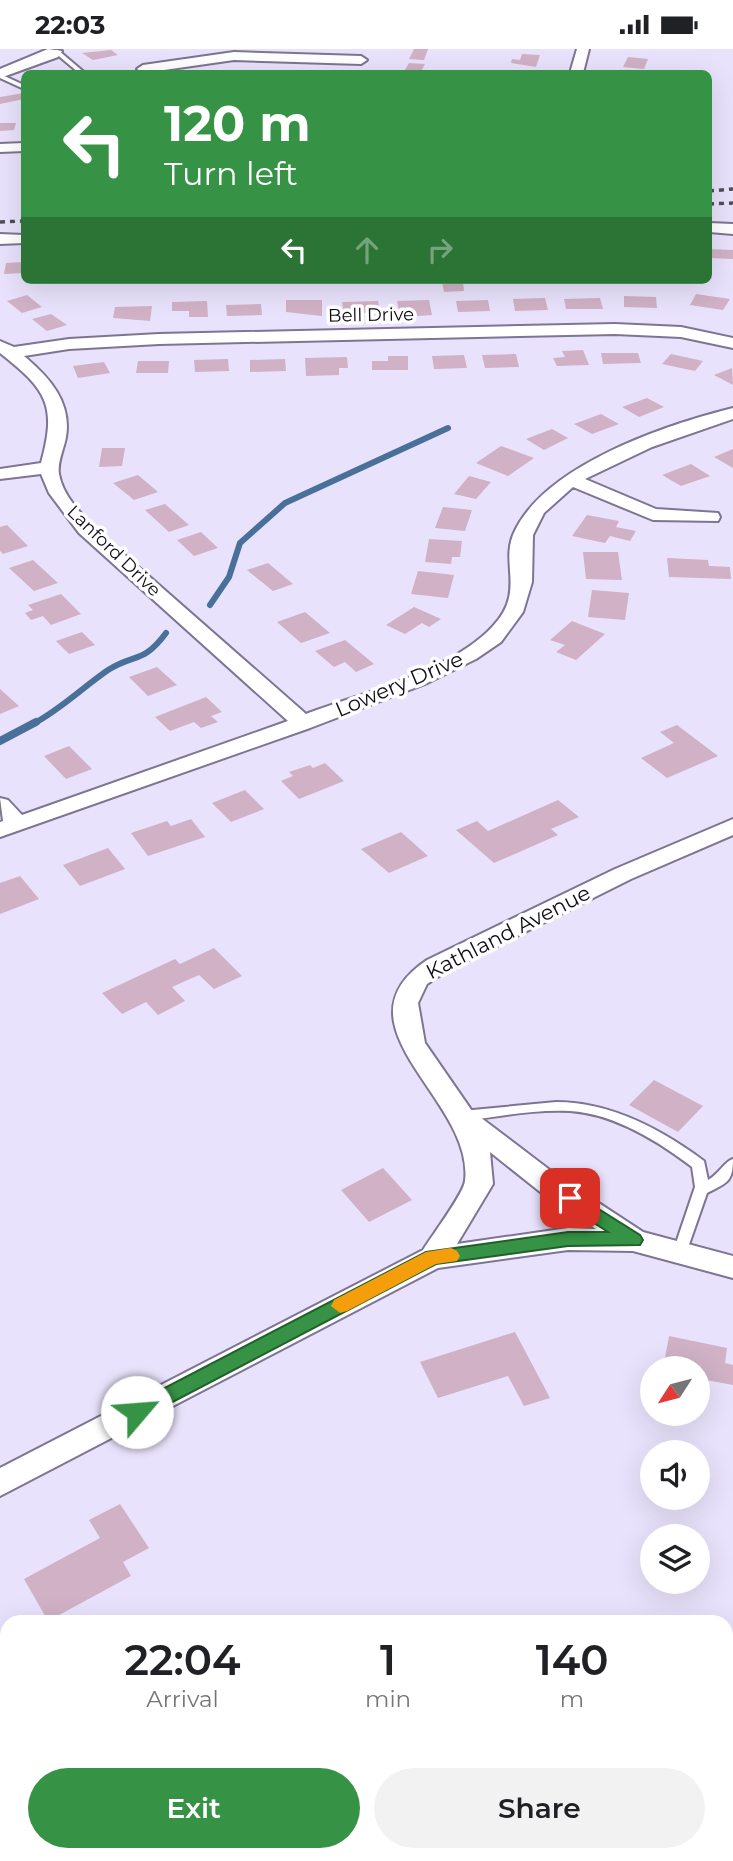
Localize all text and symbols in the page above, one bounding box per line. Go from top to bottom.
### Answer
text: 22:03 [35,9,105,41]
text: 120 m [164,94,311,153]
icon: left [49,98,140,189]
text: Turn left [164,154,298,193]
icon: left [275,231,313,269]
icon: ahead [348,231,386,269]
icon: right [421,231,459,269]
street label: Bell Drive [328,303,414,327]
street label: Lanford Drive [63,501,165,601]
street label: Lowery Drive [331,646,467,722]
street label: Kathland Avenue [422,880,594,984]
pin [540,1168,600,1228]
icon: arrive [551,1179,589,1217]
north arrow [640,1356,710,1426]
map controls [640,1356,710,1594]
position arrow [100,1375,174,1449]
button: sound [640,1440,710,1510]
button: layers [640,1524,710,1594]
text: 22:04 [125,1634,240,1686]
text: 1 [380,1634,396,1686]
text: 140 [536,1634,608,1686]
text: Arrival [146,1685,219,1713]
text: min [365,1685,411,1713]
text: m [560,1685,584,1713]
button: Exit [28,1768,360,1848]
button: Share [374,1768,705,1848]

